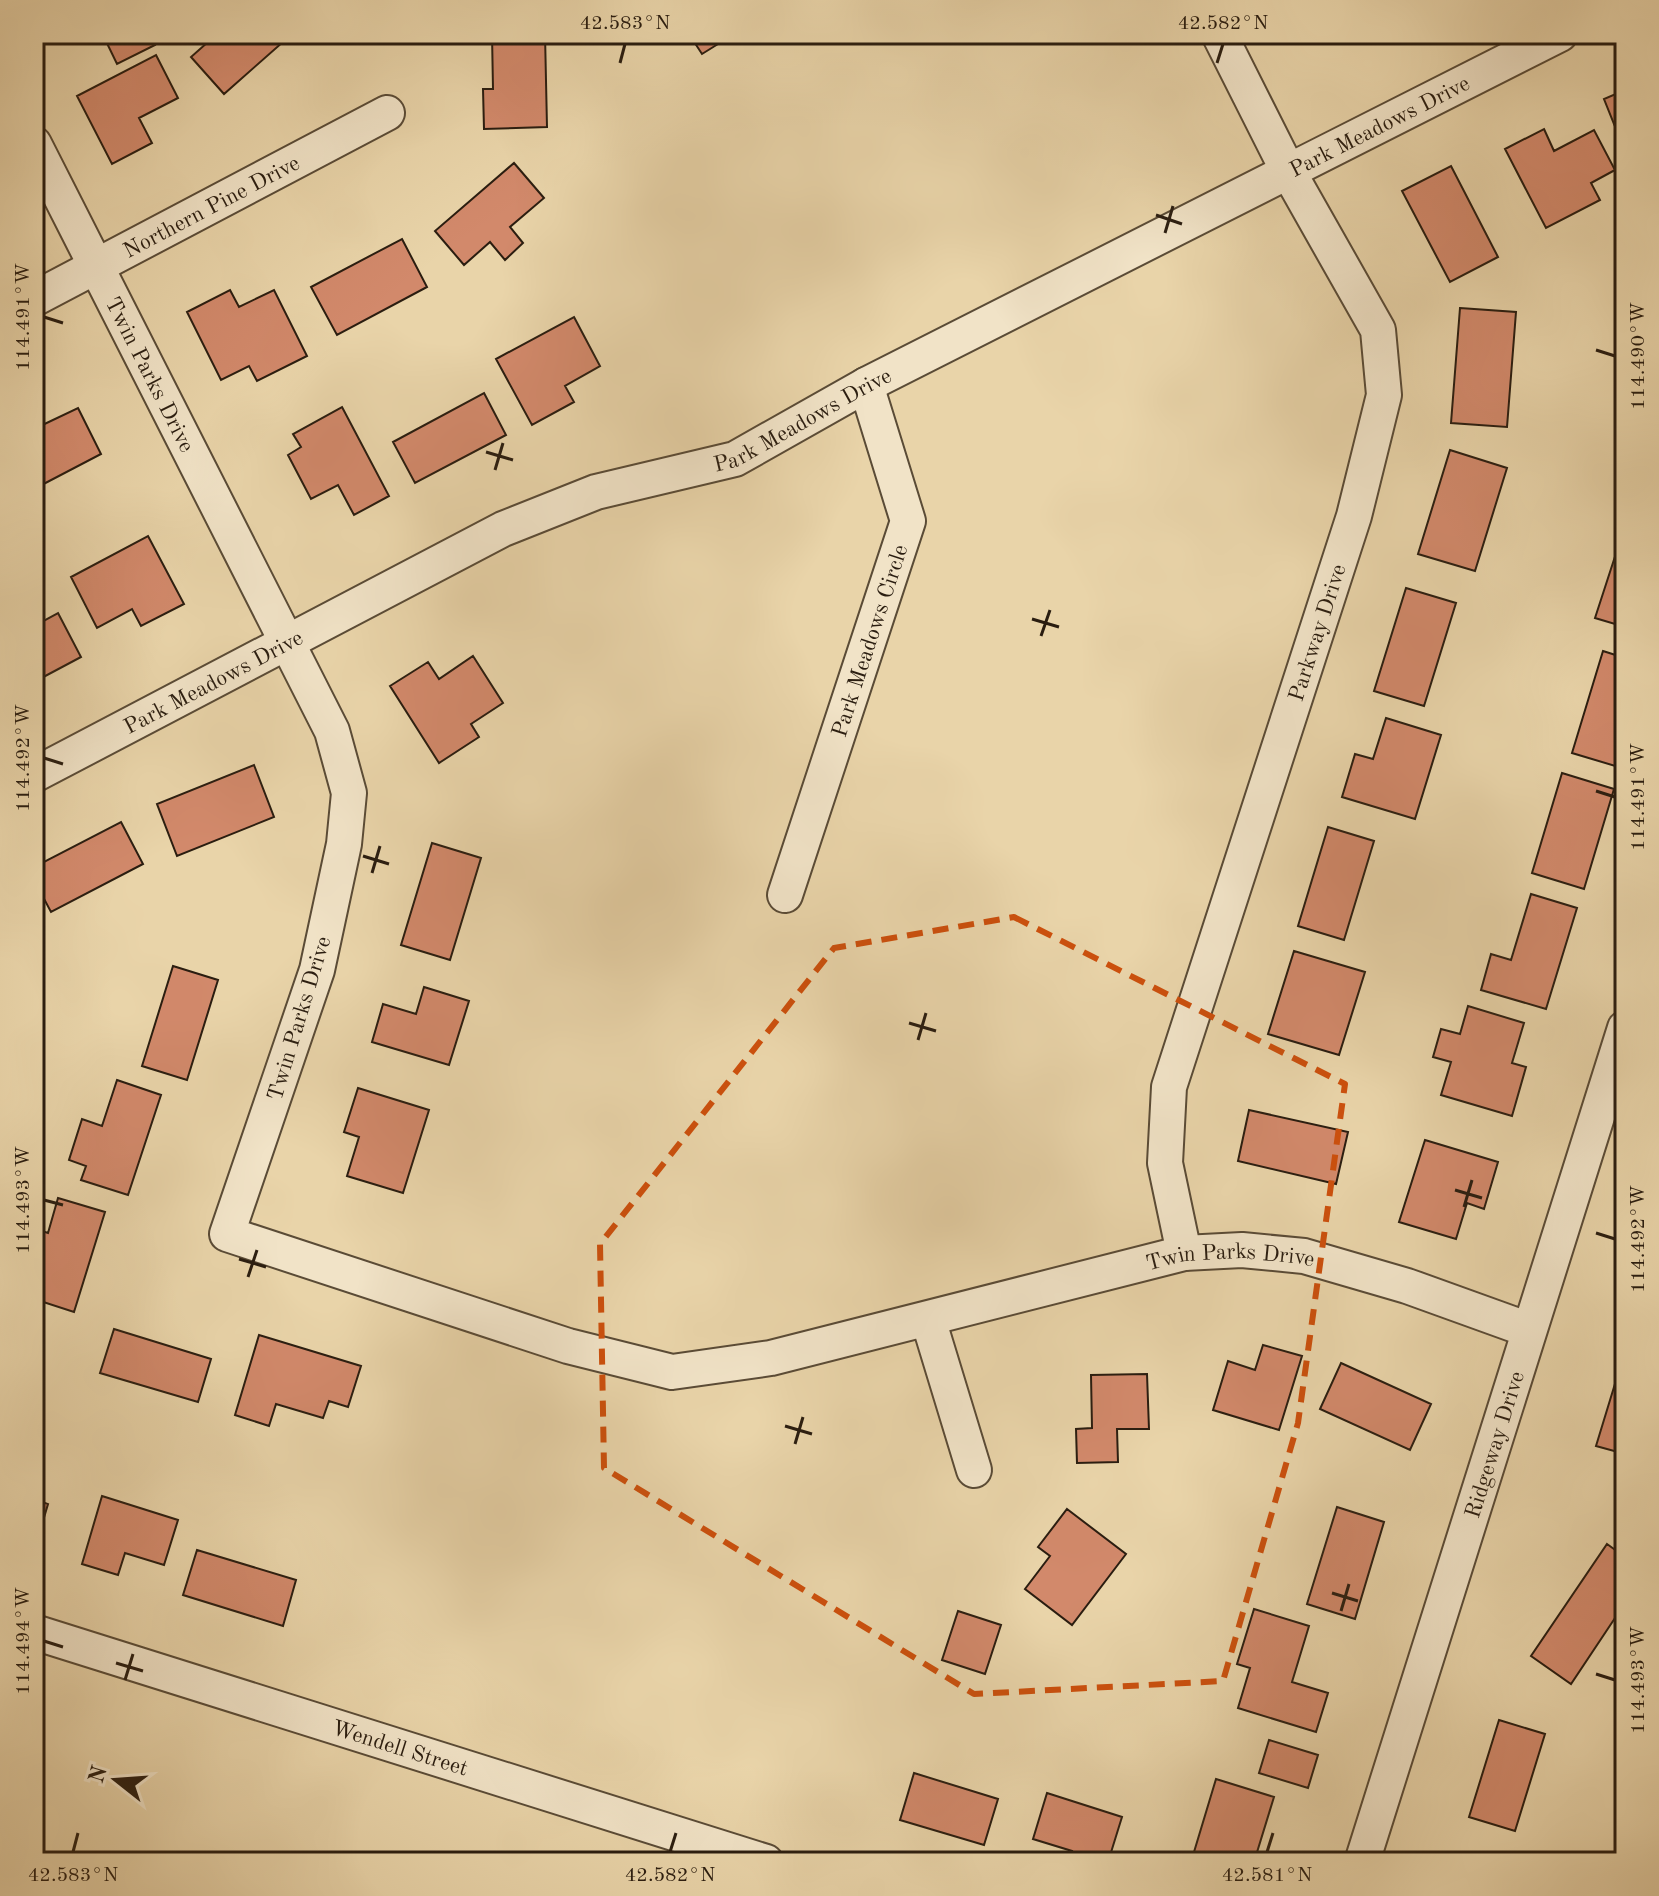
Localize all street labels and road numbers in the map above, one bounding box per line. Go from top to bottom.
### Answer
street label: Park Meadows Drive [1286,73,1474,182]
street label: Northern Pine Drive [120,152,304,263]
street label: Twin Parks Drive [101,294,197,456]
street label: Park Meadows Drive [712,365,895,477]
street label: Park Meadows Circle [829,542,913,740]
street label: Parkway Drive [1286,562,1351,704]
street label: Park Meadows Drive [121,627,307,739]
street label: Twin Parks Drive [264,934,335,1103]
street label: Twin Parks Drive [1144,1241,1317,1275]
street label: Ridgeway Drive [1462,1369,1529,1521]
street label: Wendell Street [329,1717,470,1781]

